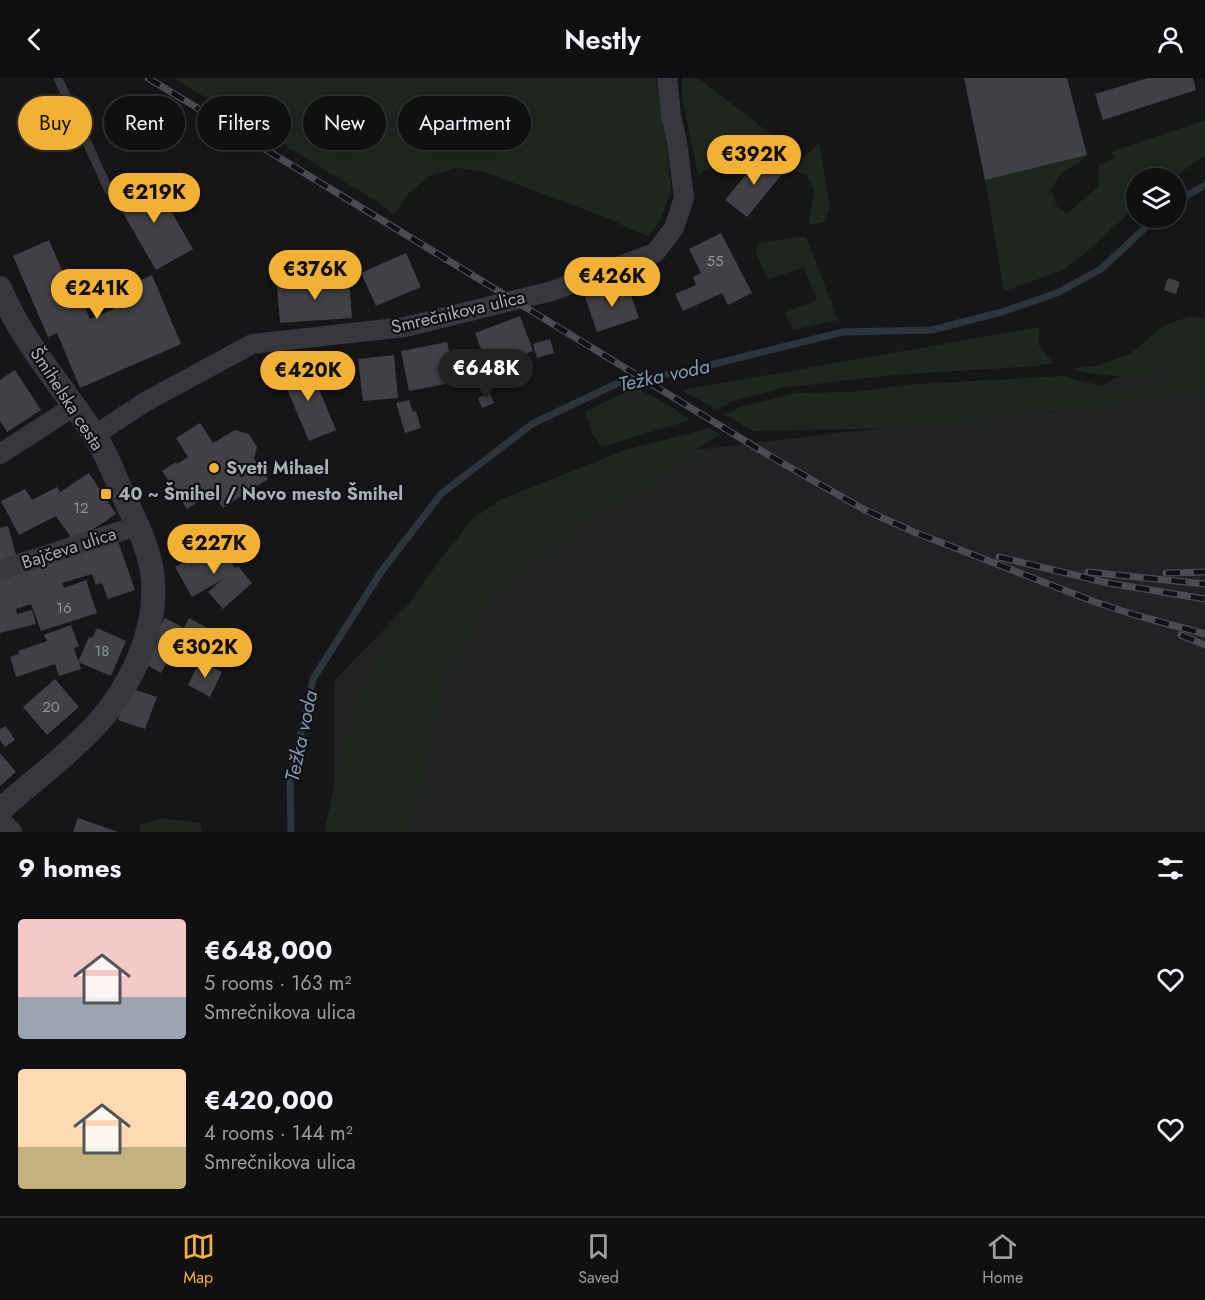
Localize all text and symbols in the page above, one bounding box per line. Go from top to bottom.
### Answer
text: Nestly [564,20,641,59]
icon: back [18,23,51,56]
icon: person [1154,23,1187,56]
chip: Buy [18,96,92,150]
chip: Rent [104,96,185,150]
chip: Filters [197,96,291,150]
chip: New [303,96,386,150]
chip: Apartment [398,96,531,150]
pin: €392K [712,135,796,186]
text: €392K [721,140,787,169]
map controls [1126,168,1186,228]
button: layers [1126,168,1186,228]
pin: €219K [112,173,196,224]
text: €219K [122,178,186,207]
pin: €376K [273,250,357,301]
house number: 55 [707,250,723,272]
text: €376K [283,255,347,284]
pin: €426K [570,257,654,308]
text: €426K [578,262,646,291]
pin: €241K [55,269,139,320]
text: €241K [65,274,129,303]
street label: Smrečnikova ulica [389,284,527,340]
street label: Šmihelska cesta [24,342,110,456]
pin: €648K [444,349,528,400]
pin: €420K [266,351,350,402]
water label: Težka voda [616,352,712,399]
text: €648K [453,354,519,383]
text: €420K [274,356,342,385]
place label: Sveti Mihael [226,455,329,481]
marker: Sveti Mihael [207,461,221,475]
place label: 40 ~ Šmihel / Novo mesto Šmihel [118,481,403,507]
marker: 40 ~ Šmihel / Novo mesto Šmihel [99,487,113,501]
house number: 12 [73,497,89,519]
street label: Bajčeva ulica [18,520,120,576]
pin: €227K [172,524,256,575]
text: €227K [181,529,247,558]
house number: 16 [56,597,72,619]
pin: €302K [163,628,247,679]
text: €302K [172,633,238,662]
house number: 18 [95,640,109,662]
water label: Težka voda [278,688,325,784]
house number: 20 [42,696,60,718]
text: 9 homes [18,849,121,887]
icon: filters [1154,852,1187,885]
text: €648,000 [204,931,333,969]
icon: home [66,943,138,1015]
icon: heart [1154,963,1187,996]
text: 5 rooms · 163 m² [204,969,351,998]
text: Smrečnikova ulica [204,998,356,1027]
text: €420,000 [204,1081,334,1119]
icon: home [66,1093,138,1165]
icon: heart [1154,1113,1187,1146]
text: 4 rooms · 144 m² [204,1119,353,1148]
text: Smrečnikova ulica [204,1148,356,1177]
tab: Map [182,1230,215,1289]
tab: Saved [578,1230,619,1289]
tab: Home [982,1230,1023,1289]

